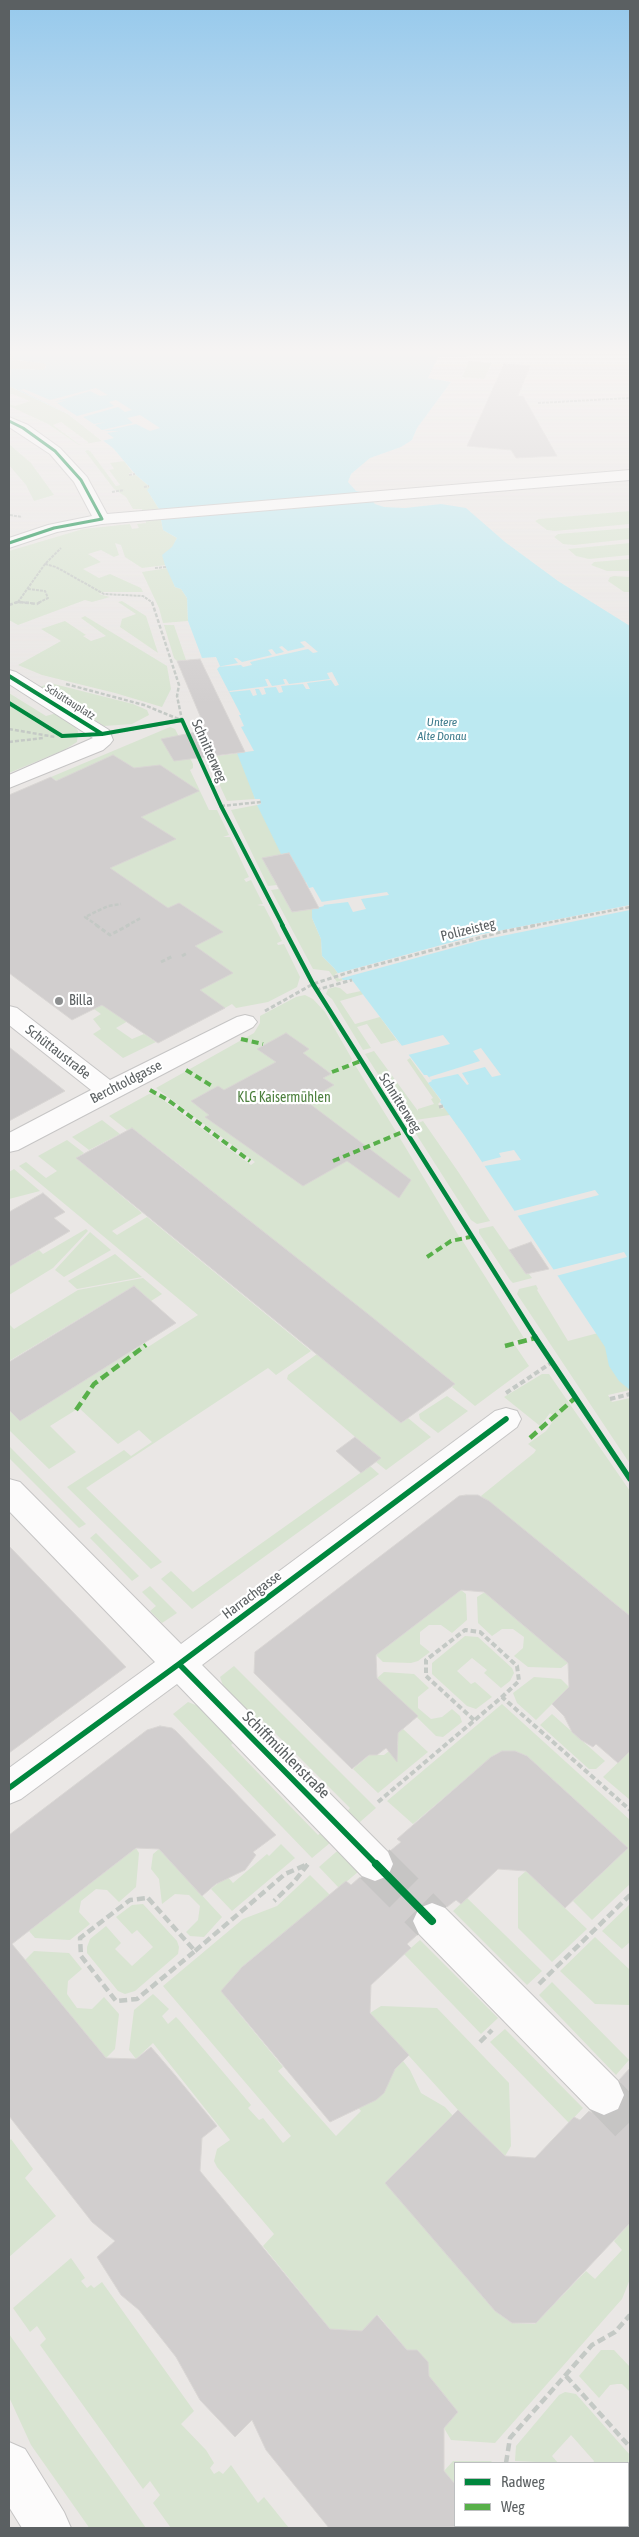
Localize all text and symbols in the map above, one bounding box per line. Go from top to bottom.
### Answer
street label: Schüttauplatz [43,681,97,723]
water label: Untere Alte Donau [417,715,467,743]
street label: Schnitterweg [188,717,230,785]
street label: Polizeisteg [439,915,497,945]
place label: Billa [69,993,93,1009]
marker: Billa [53,995,65,1007]
street label: Schüttaustraße [22,1021,94,1083]
street label: Berchtoldgasse [87,1057,165,1107]
street label: Schnitterweg [375,1070,425,1136]
park label: KLG Kaisermühlen [237,1090,331,1106]
street label: Harrachgasse [219,1567,285,1623]
street label: Schiffmühlenstraße [238,1707,334,1803]
legend [454,2462,629,2527]
text: Radweg [501,2473,545,2490]
text: Weg [501,2498,525,2515]

